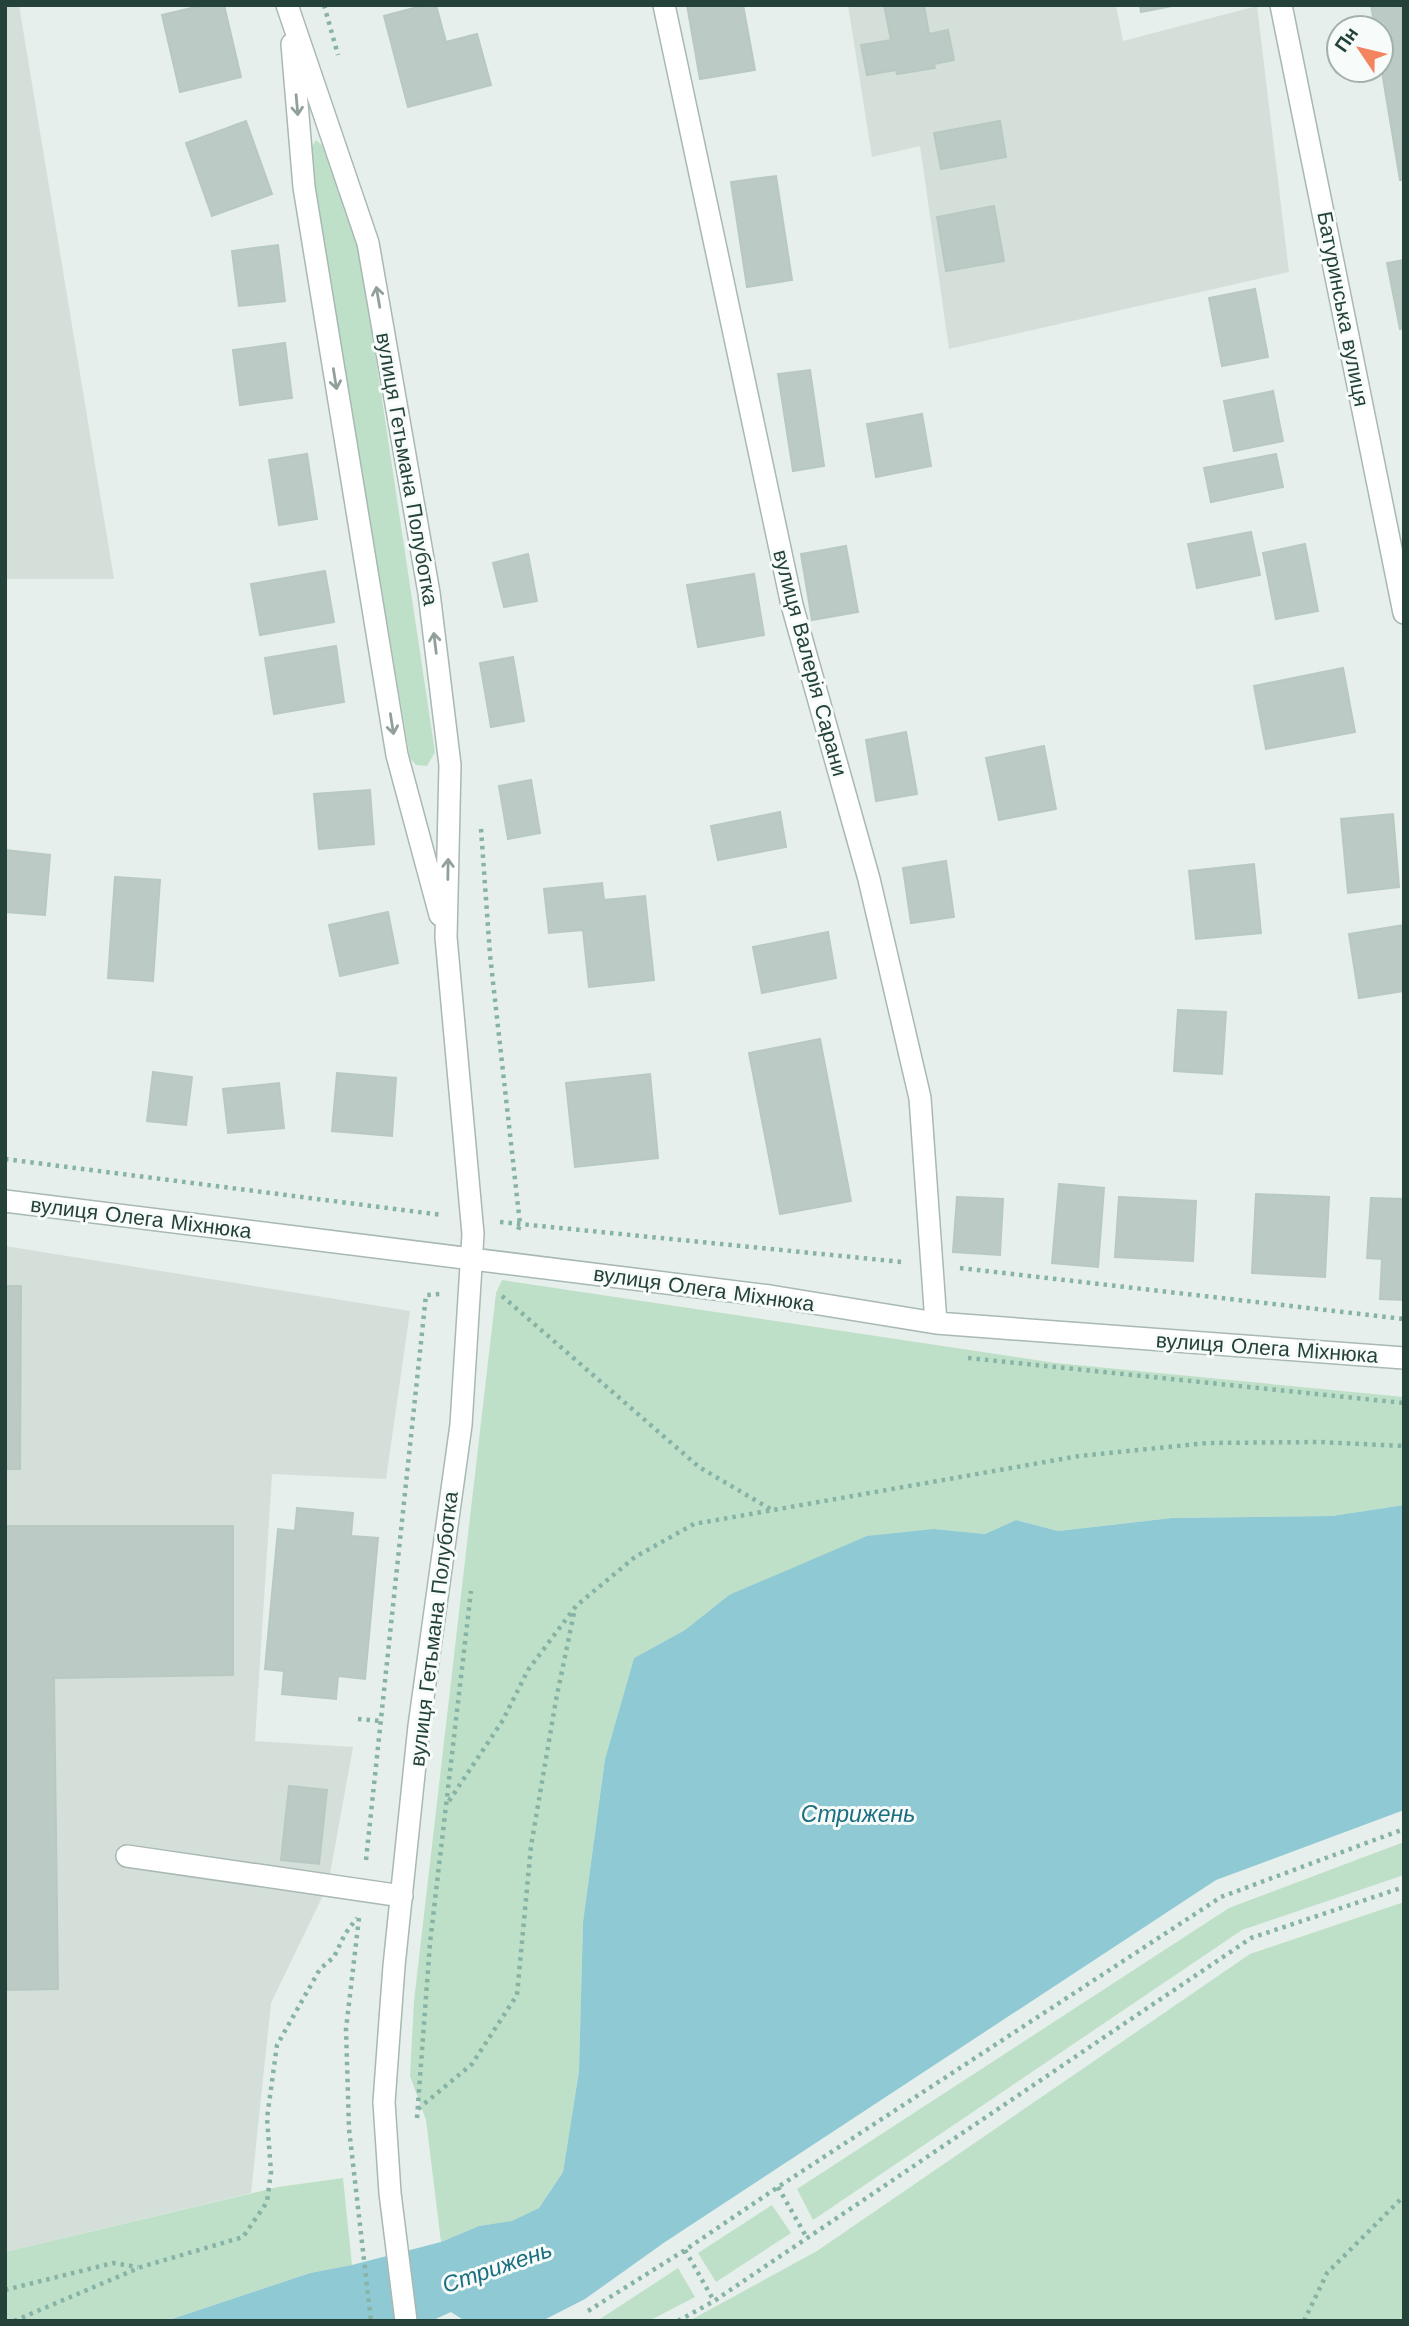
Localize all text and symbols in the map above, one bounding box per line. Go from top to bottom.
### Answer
north arrow [1325,14,1395,84]
text: Пн [1330,23,1363,56]
one-way arrow [291,93,304,116]
street label: Батуринська вулиця [1312,209,1375,409]
one-way arrow [371,287,384,309]
street label: вулиця Гетьмана Полуботка [371,330,444,608]
one-way arrow [329,367,342,390]
street label: вулиця Валерія Сарани [768,547,853,779]
one-way arrow [428,632,441,655]
one-way arrow [386,712,399,735]
one-way arrow [441,858,454,881]
street label: вулиця Олега Міхнюка [29,1192,253,1244]
street label: вулиця Олега Міхнюка [592,1261,816,1316]
street label: вулиця Олега Міхнюка [1155,1327,1379,1368]
street label: вулиця Гетьмана Полуботка [404,1490,463,1768]
water label: Стрижень [801,1801,915,1828]
water label: Стрижень [439,2236,556,2299]

